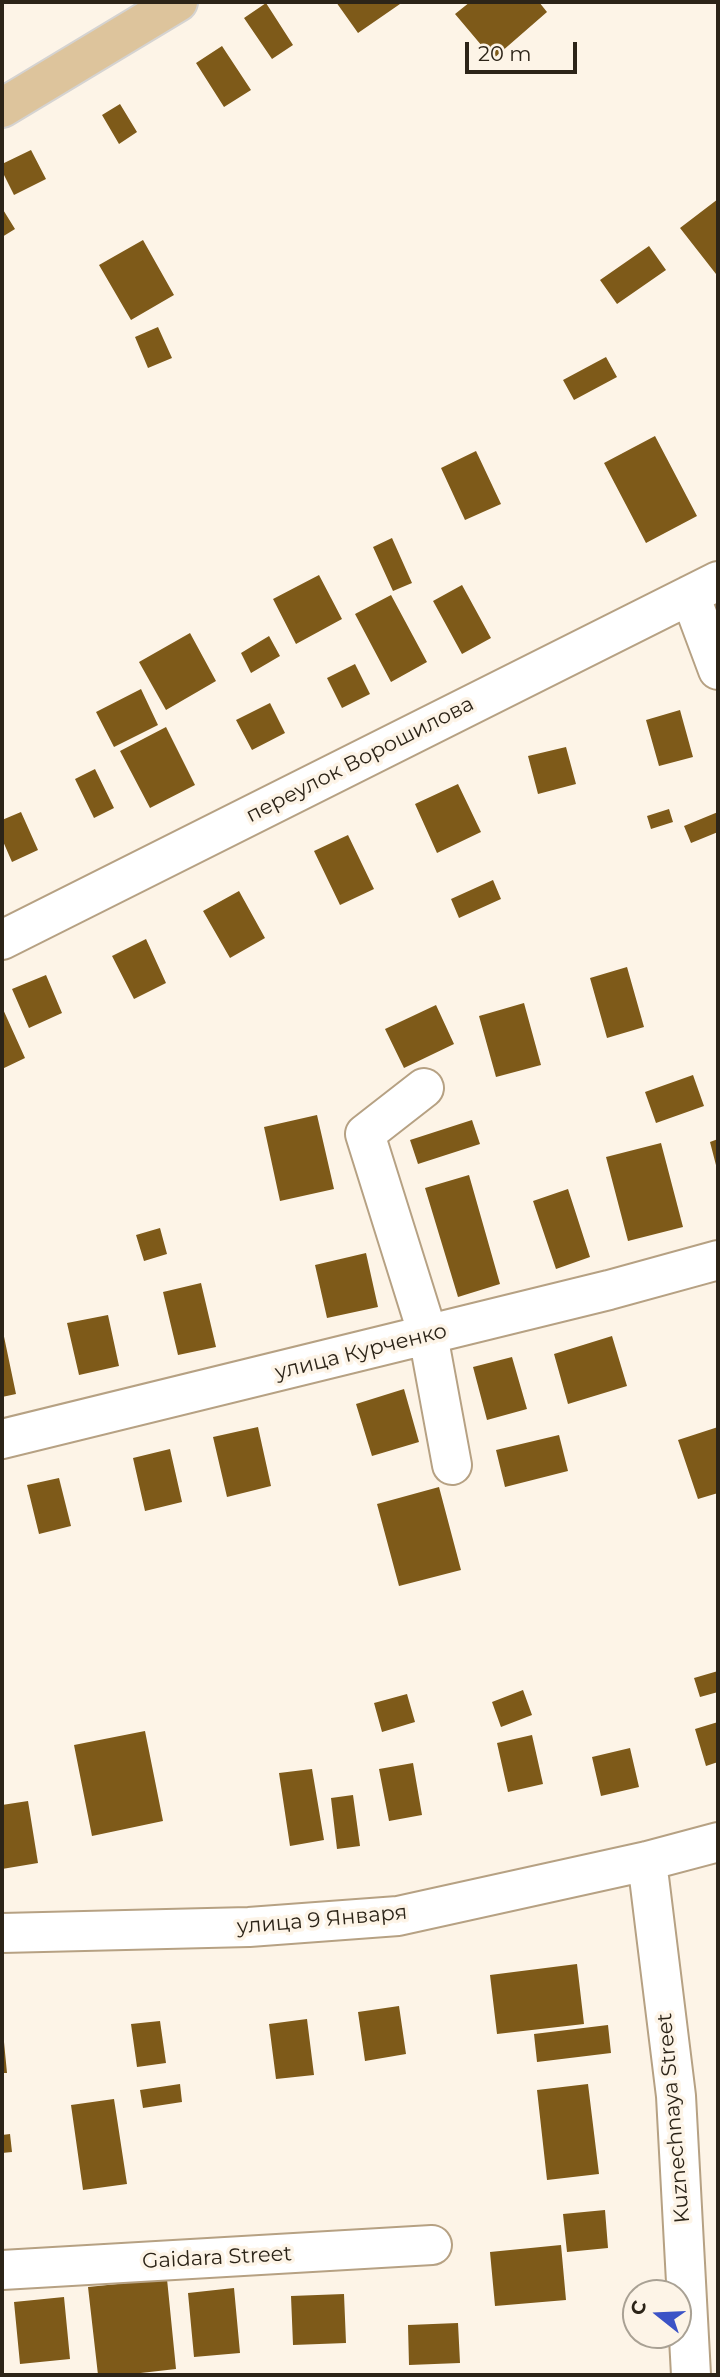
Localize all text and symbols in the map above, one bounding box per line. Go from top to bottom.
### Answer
scale bar [468,28,580,72]
text: 20 m [478,41,532,66]
street label: переулок Ворошилова [242,692,478,828]
street label: улица Курченко [272,1318,450,1386]
street label: улица 9 Января [236,1900,408,1940]
street label: Kuznechnaya Street [652,2012,696,2224]
street label: Gaidara Street [142,2241,292,2275]
north arrow [622,2279,692,2349]
text: С [625,2298,652,2318]

